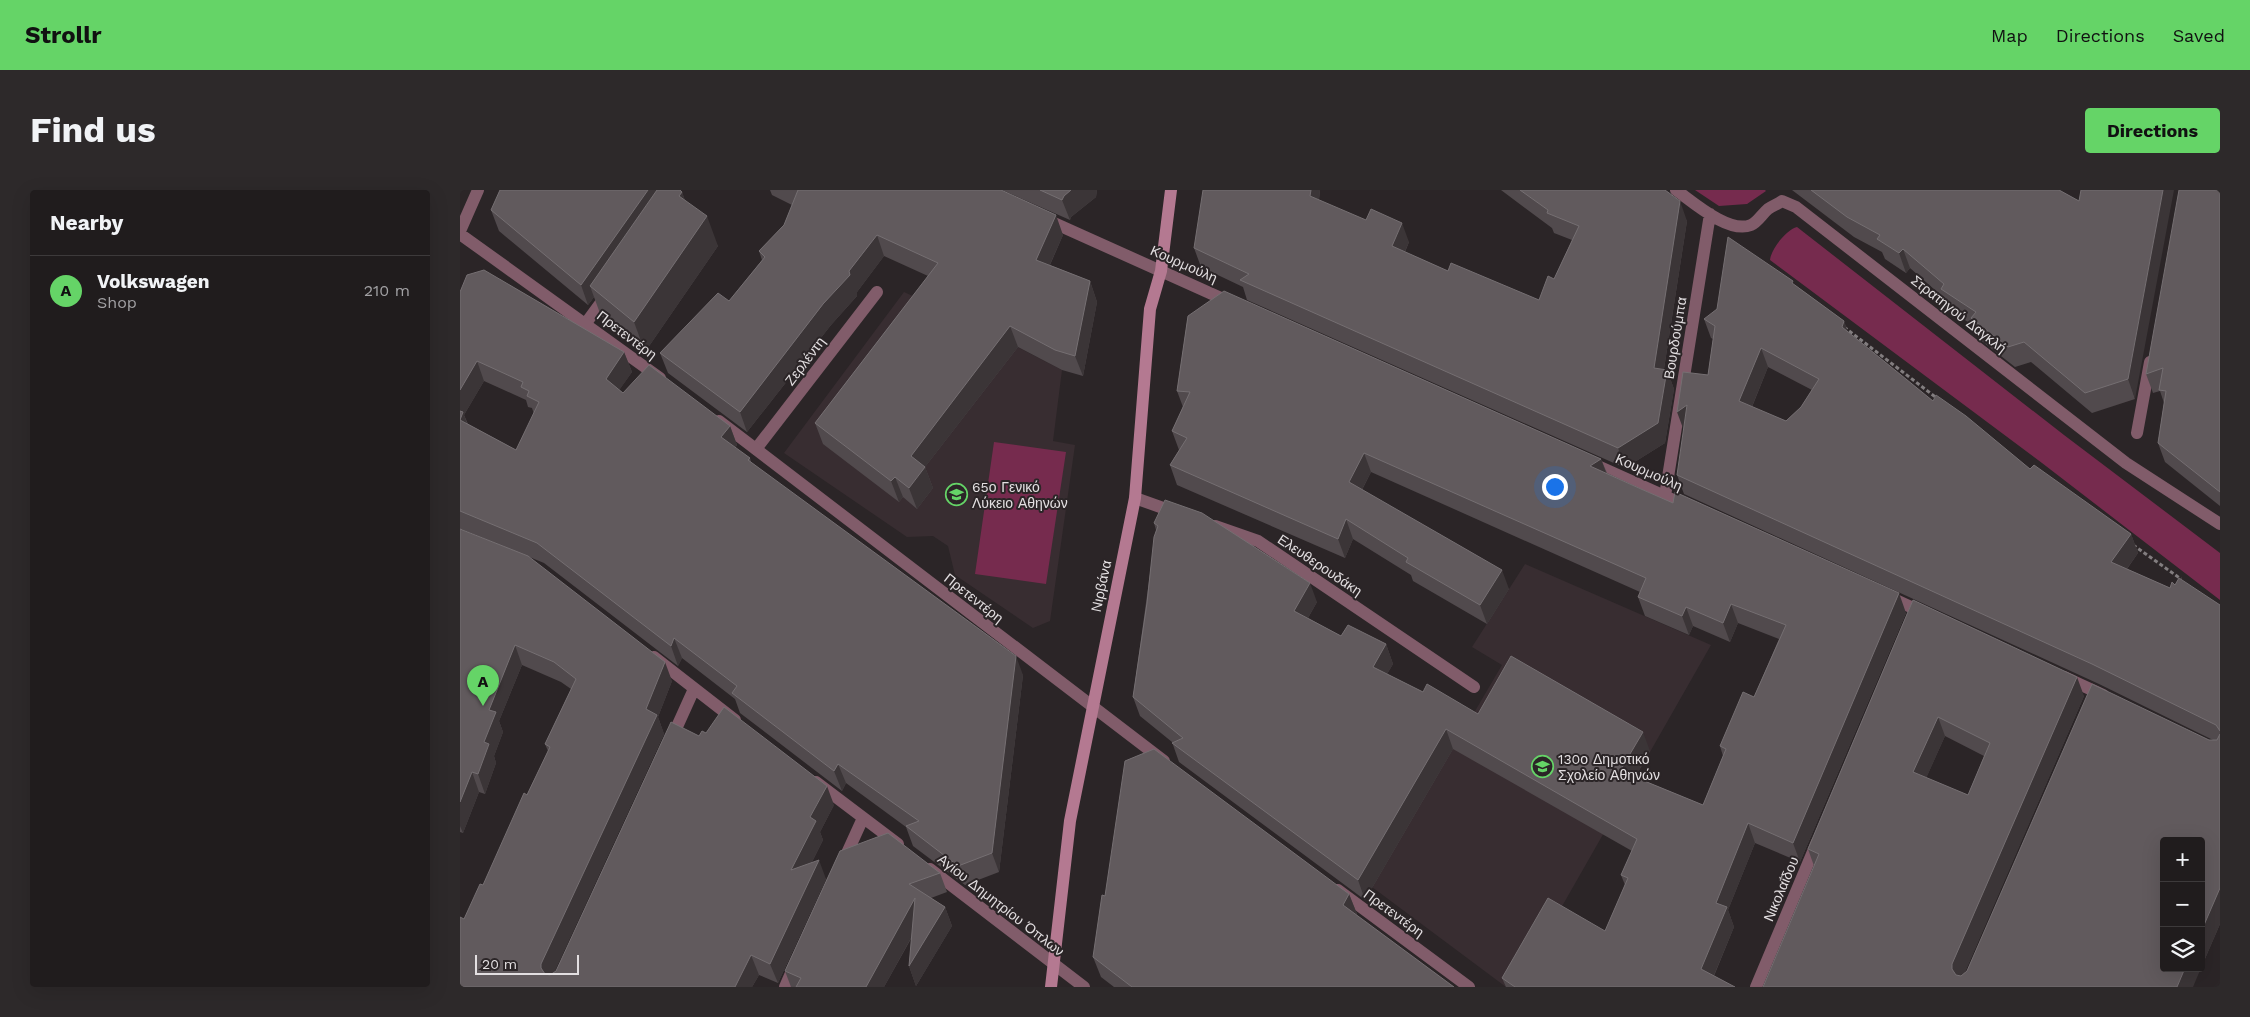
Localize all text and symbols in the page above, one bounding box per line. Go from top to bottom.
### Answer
text: Strollr [25,21,102,49]
text: Map [1991,25,2028,46]
text: Directions [2056,25,2145,46]
text: Saved [2173,25,2225,46]
button: Directions [2085,108,2220,153]
text: Find us [30,109,156,151]
text: Nearby [50,210,123,235]
street label: Κουρμούλη [1148,242,1220,286]
text: Volkswagen [97,270,210,293]
street label: Στρατηγού Δαγκλή [1908,272,2010,356]
text: A [61,281,71,300]
text: 210 m [364,281,410,300]
text: Shop [97,293,137,312]
street label: Βουρδούμπα [1661,296,1689,380]
street label: Πρετεντέρη [594,307,660,363]
street label: Ζερλέντη [782,334,828,388]
street label: Κουρμούλη [1613,450,1685,494]
your location [1542,474,1568,500]
place label: 65ο Γενικό Λύκειο Αθηνών [972,479,1068,511]
school or university icon: 65ο Γενικό Λύκειο Αθηνών [944,483,968,507]
street label: Ελευθερουδάκη [1275,531,1365,599]
street label: Νιρβάνα [1088,559,1114,613]
street label: Πρετεντέρη [941,570,1007,626]
pin: A [467,665,499,706]
place label: 130ο Δημοτικό Σχολείο Αθηνών [1558,751,1660,783]
school or university icon: 130ο Δημοτικό Σχολείο Αθηνών [1530,755,1554,779]
map controls [2160,837,2205,972]
button: + [2160,837,2205,882]
street label: Αγίου Δημητρίου Όπλων [935,851,1067,959]
street label: Νικολαΐδου [1760,854,1802,924]
button: − [2160,882,2205,927]
street label: Πρετεντέρη [1361,886,1427,940]
button: layers [2160,927,2205,972]
scale bar [475,952,579,975]
text: 20 m [482,956,517,972]

